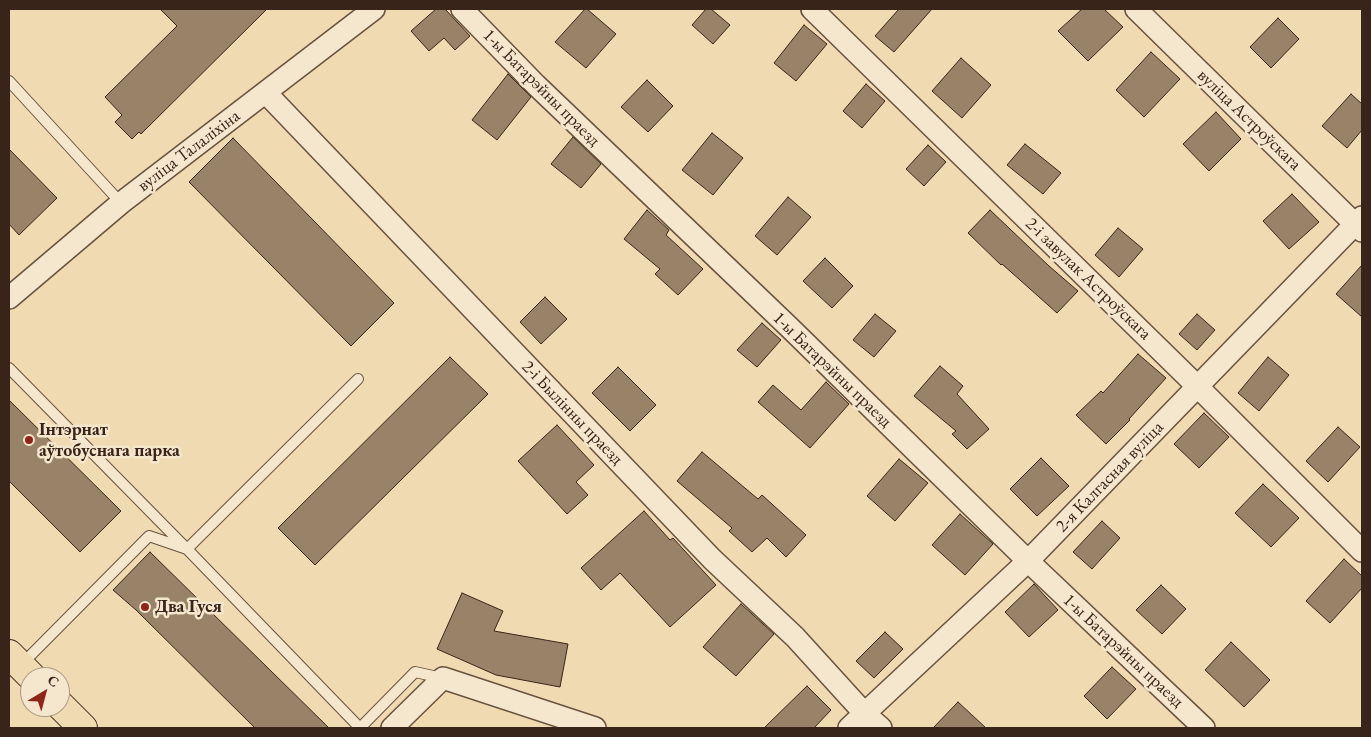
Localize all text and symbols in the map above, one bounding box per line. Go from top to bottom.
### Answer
street label: 1-ы Батарэйны праезд [478,25,604,151]
street label: вуліца Астроўскага [1192,65,1306,175]
street label: вуліца Талаліхіна [133,105,245,197]
street label: 2-і завулак Астроўскага [1020,213,1156,345]
street label: 1-ы Батарэйны праезд [768,308,896,432]
street label: 2-і Былінны праезд [517,356,627,470]
street label: 2-я Калгасная вуліца [1051,417,1169,537]
place label: Інтэрнат аўтобуснага парка [39,419,180,462]
marker: Інтэрнат аўтобуснага парка [23,434,35,446]
street label: 1-ы Батарэйны праезд [1058,589,1188,713]
place label: Два Гуся [155,596,222,618]
marker: Два Гуся [139,601,151,613]
north arrow [20,667,70,717]
text: С [44,671,63,691]

